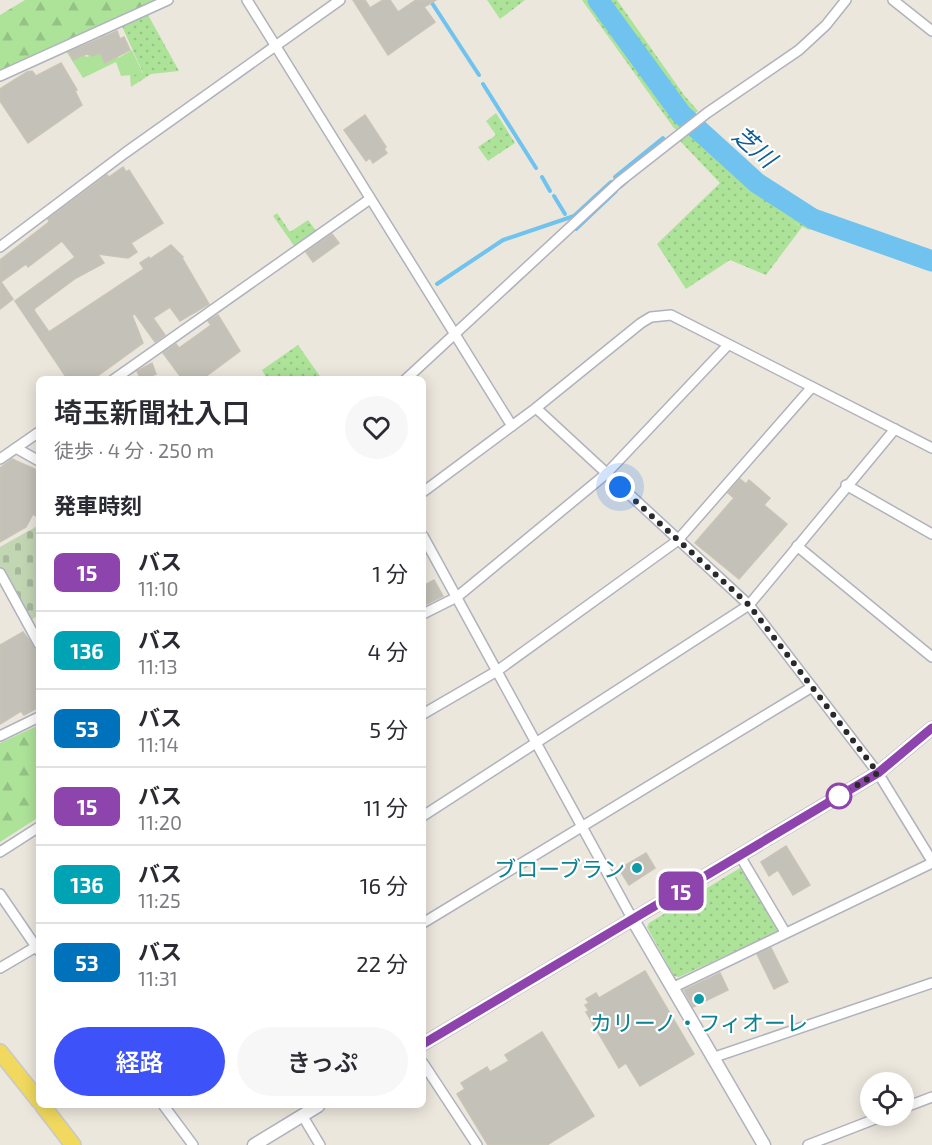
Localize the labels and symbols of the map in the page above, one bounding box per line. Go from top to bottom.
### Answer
water label: 芝川 [727,119,785,175]
your location [605,472,635,502]
unlabelled marker [826,783,852,809]
place label: ブローブラン [494,855,625,881]
marker: ブローブラン [630,861,644,875]
line badge: 15 [654,872,708,910]
marker: カリーノ・フィオーレ [692,992,706,1006]
place label: カリーノ・フィオーレ [590,1009,808,1035]

